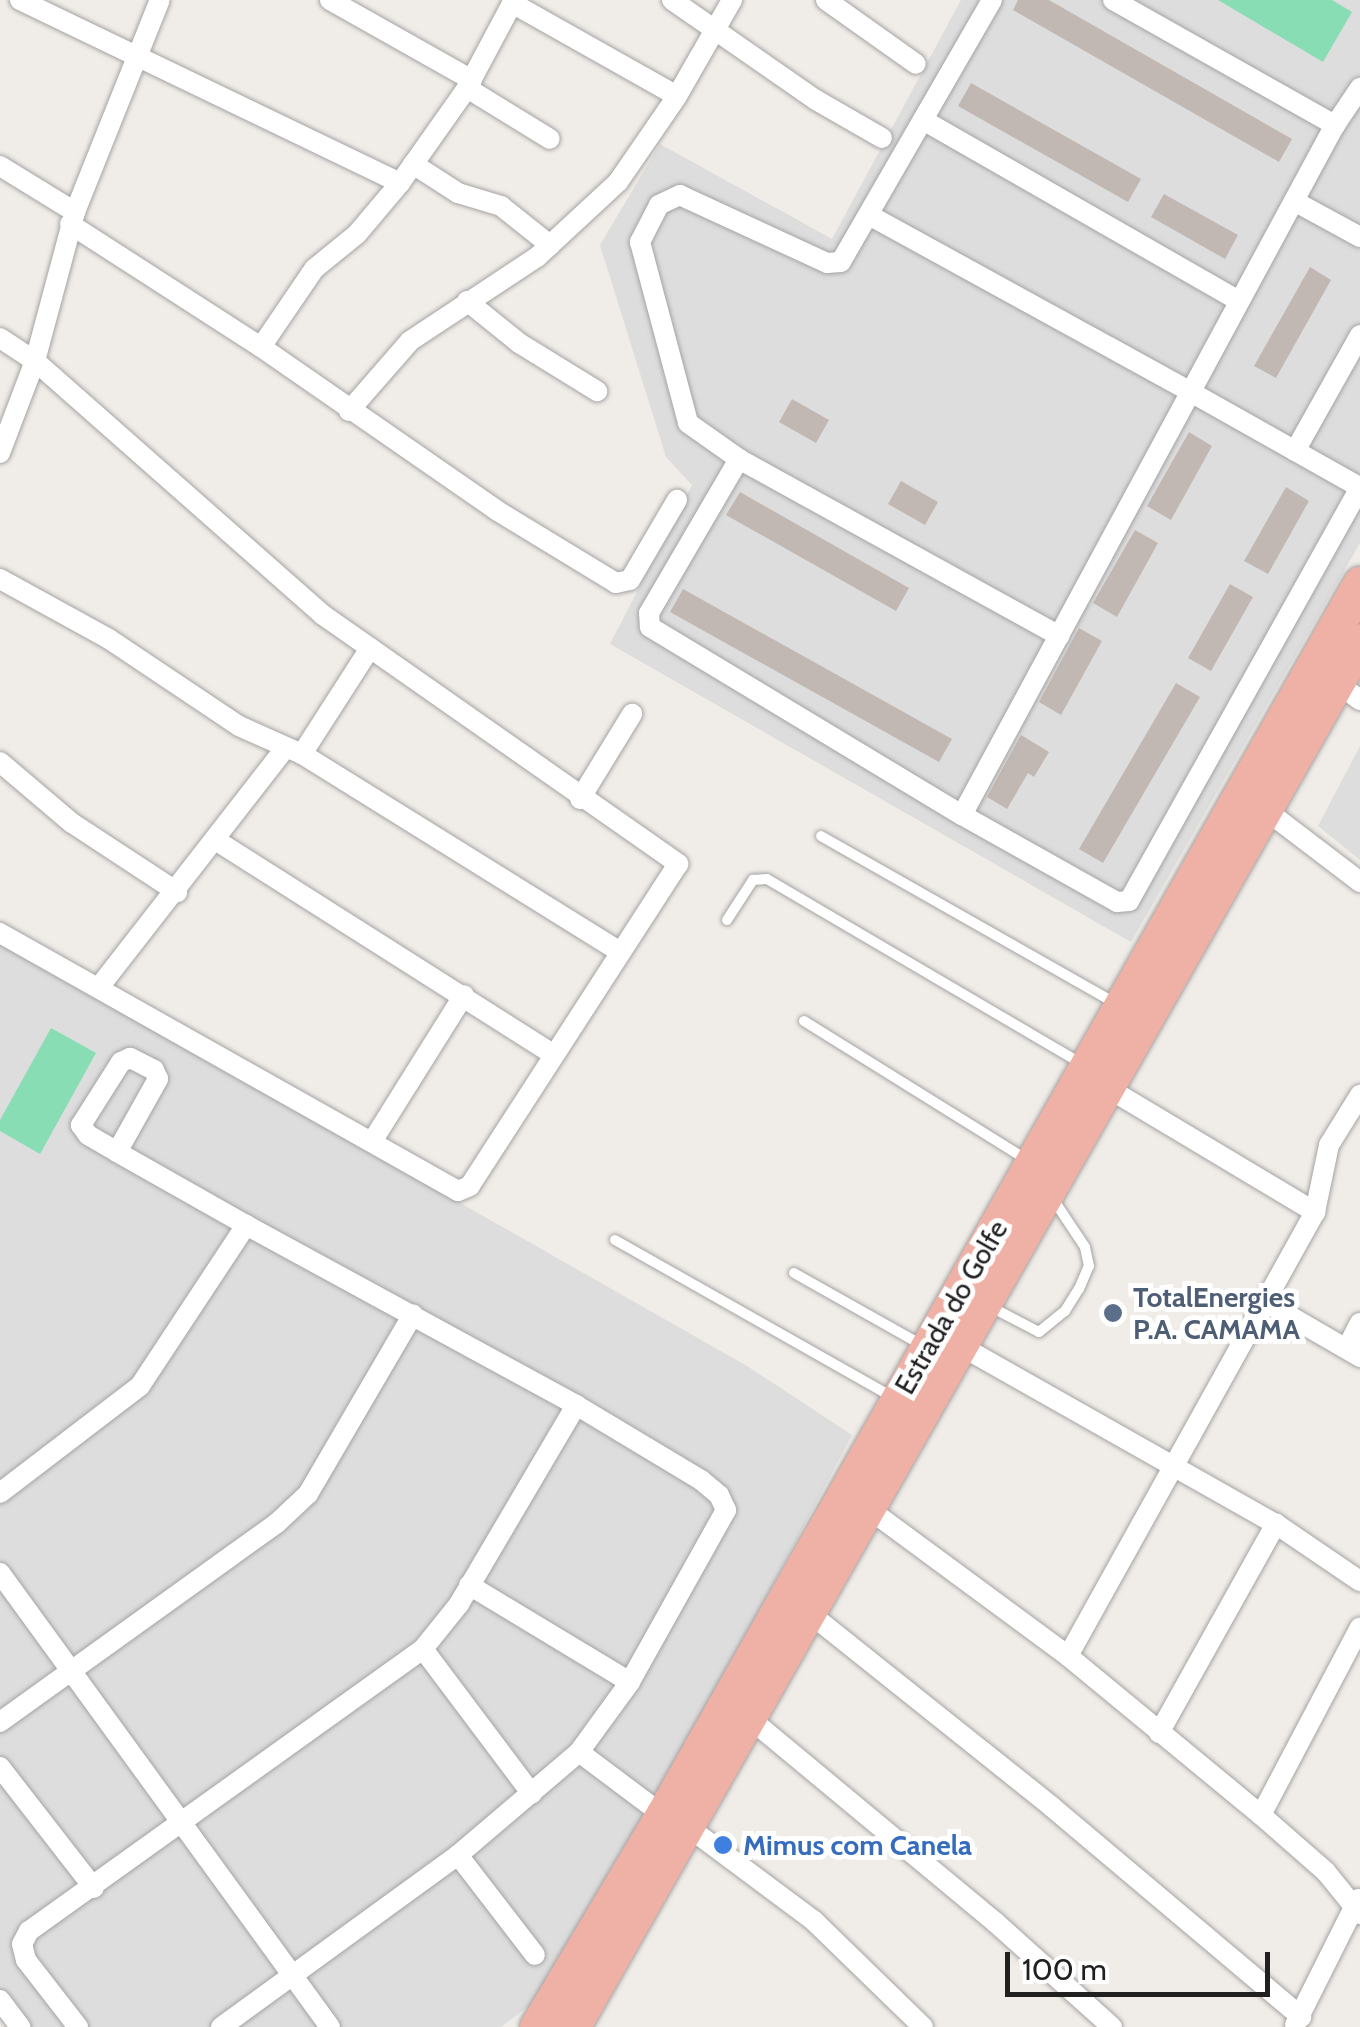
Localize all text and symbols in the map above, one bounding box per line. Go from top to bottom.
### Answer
street label: Estrada do Golfe [888,1214,1014,1400]
place label: TotalEnergies P.A. CAMAMA [1133,1280,1300,1346]
marker: TotalEnergies P.A. CAMAMA [1102,1302,1124,1324]
place label: Mimus com Canela [743,1828,972,1862]
marker: Mimus com Canela [712,1834,734,1856]
scale bar [1010,1932,1275,1994]
text: 100 m [1022,1951,1107,1988]

